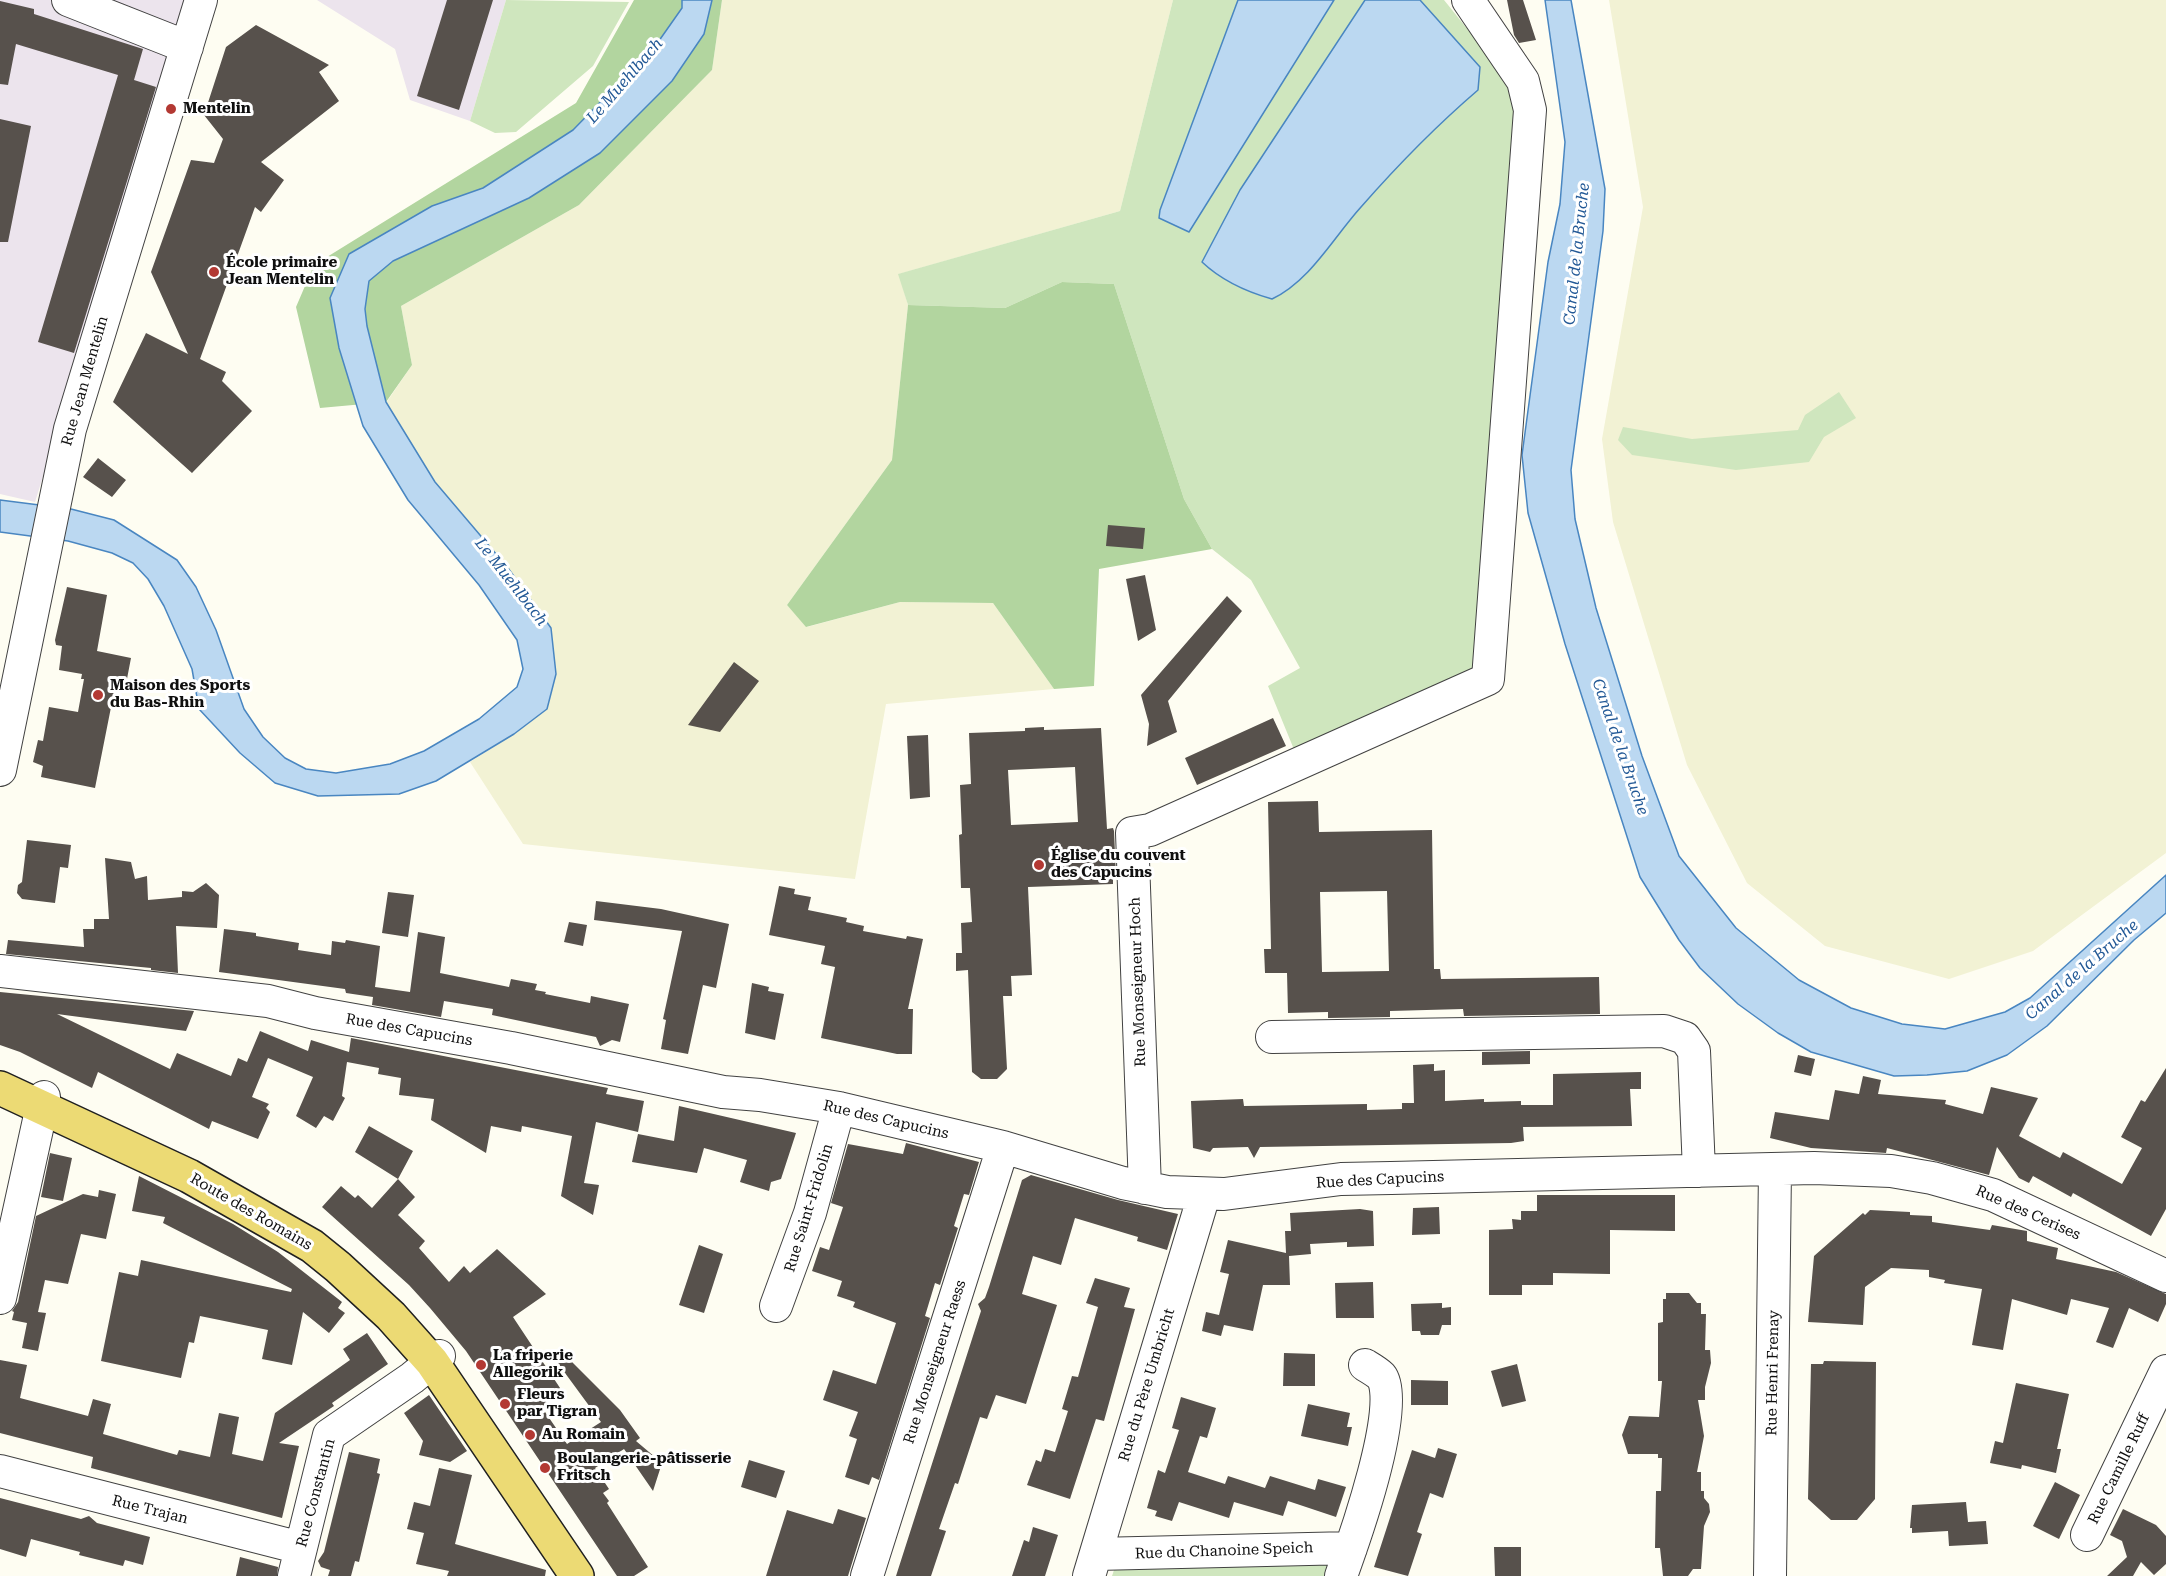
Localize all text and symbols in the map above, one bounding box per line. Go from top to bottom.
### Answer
water label: Le Muehlbach [583,35,667,127]
place label: Mentelin [183,100,251,118]
marker: Mentelin [164,102,178,116]
water label: Canal de la Bruche [1560,182,1594,326]
place label: École primaire Jean Mentelin [226,254,337,289]
marker: École primaire Jean Mentelin [207,265,221,279]
street label: Rue Jean Mentelin [58,314,112,448]
water label: Le Muehlbach [471,534,551,630]
water label: Canal de la Bruche [1588,676,1652,818]
place label: Maison des Sports du Bas-Rhin [110,677,250,712]
marker: Maison des Sports du Bas-Rhin [91,688,105,702]
place label: Église du couvent des Capucins [1051,847,1186,882]
marker: Église du couvent des Capucins [1032,858,1046,872]
street label: Rue Monseigneur Hoch [1126,897,1150,1067]
water label: Canal de la Bruche [2022,916,2142,1024]
street label: Rue des Capucins [344,1010,474,1050]
street label: Rue des Capucins [821,1097,951,1143]
street label: Rue Saint-Fridolin [781,1142,837,1274]
street label: Rue des Capucins [1315,1168,1445,1192]
street label: Route des Romains [187,1170,315,1254]
street label: Rue des Cerises [1973,1182,2083,1244]
street label: Rue Monseigneur Raess [900,1278,970,1446]
street label: Rue du Père Umbricht [1115,1306,1179,1464]
street label: Rue Henri Frenay [1763,1310,1783,1436]
place label: La friperie Allegorik [493,1347,573,1382]
marker: La friperie Allegorik [474,1358,488,1372]
place label: Fleurs par Tigran [517,1386,597,1421]
marker: Fleurs par Tigran [498,1397,512,1411]
street label: Rue Camille Ruff [2085,1411,2153,1527]
place label: Au Romain [542,1426,625,1444]
marker: Au Romain [523,1428,537,1442]
street label: Rue Constantin [293,1437,339,1549]
place label: Boulangerie-pâtisserie Fritsch [557,1450,731,1485]
marker: Boulangerie-pâtisserie Fritsch [538,1461,552,1475]
street label: Rue Trajan [110,1492,190,1528]
street label: Rue du Chanoine Speich [1134,1539,1314,1563]

